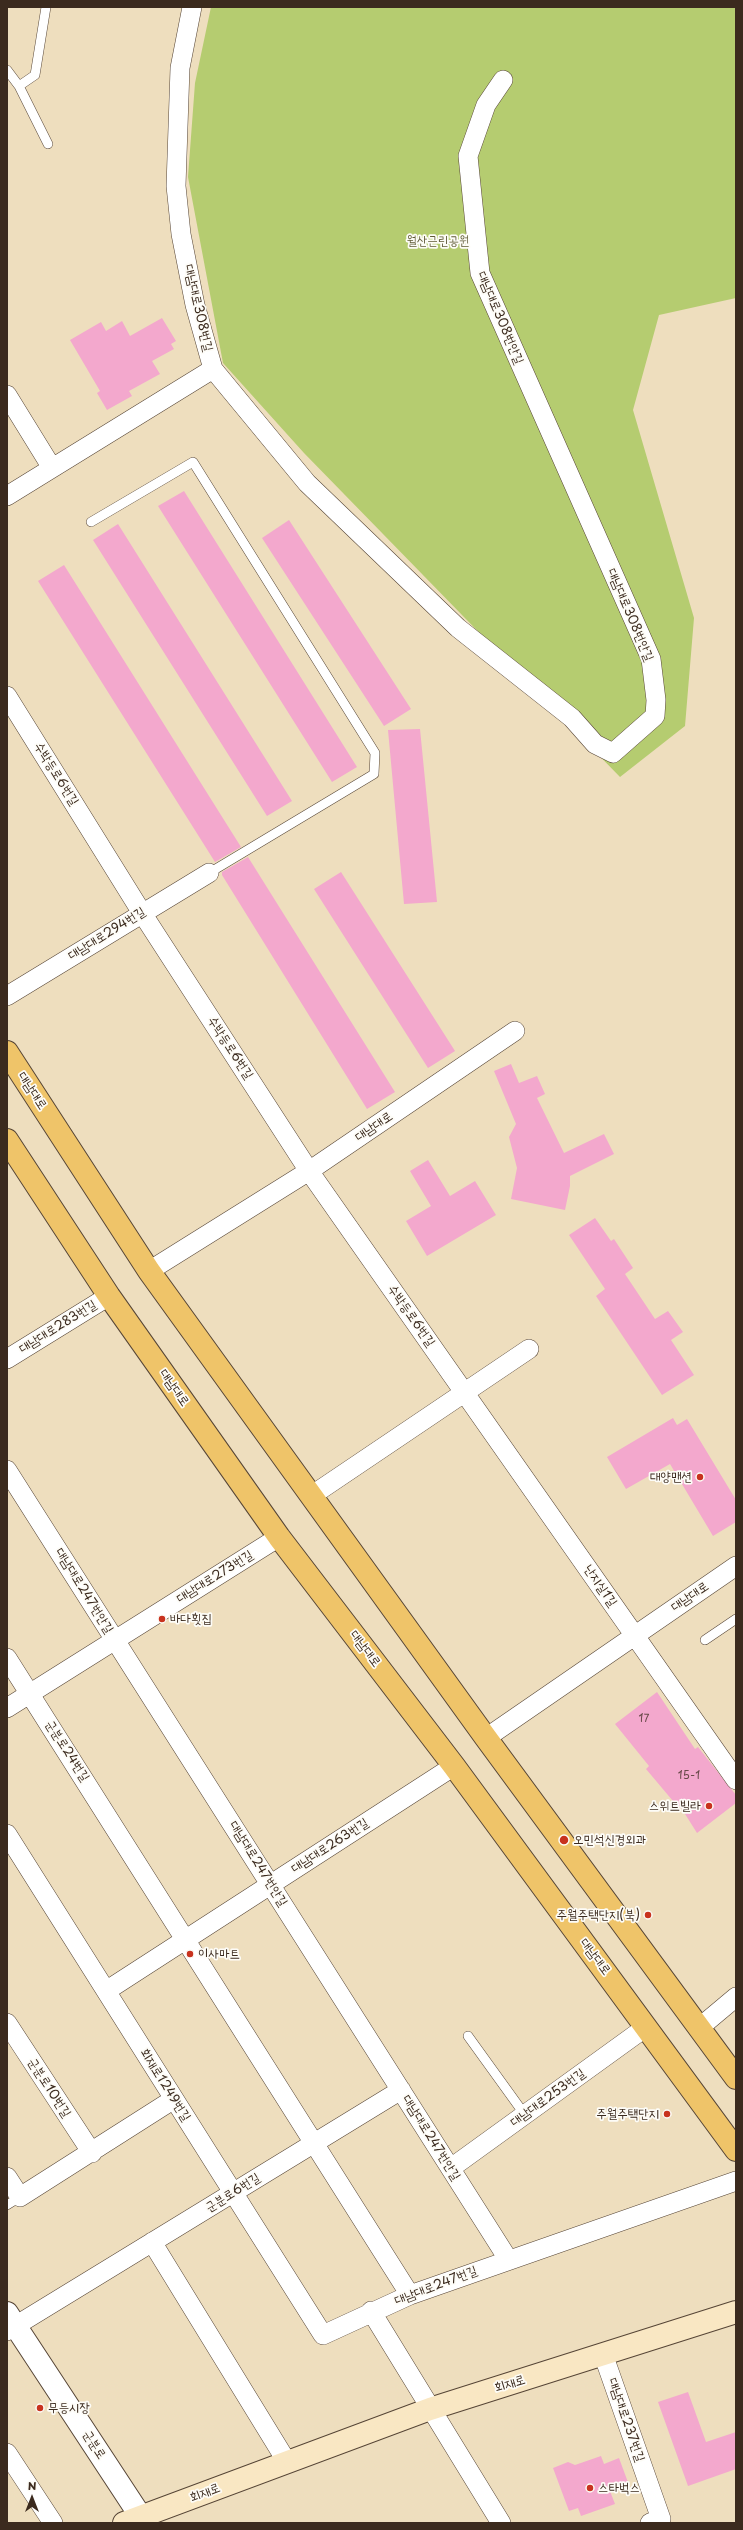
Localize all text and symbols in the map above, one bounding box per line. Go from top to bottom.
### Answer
park label: 월산근린공원 [407,233,469,249]
street label: 대남대로308번길 [180,263,216,353]
street label: 대남대로308번안길 [473,269,527,367]
street label: 대남대로308번안길 [603,566,657,664]
street label: 수박등로6번길 [30,739,82,809]
street label: 대남대로294번길 [66,904,148,964]
street label: 수박등로6번길 [204,1014,256,1082]
street label: 대남대로 [14,1069,50,1113]
street label: 대남대로 [352,1109,396,1145]
street label: 수박등로6번길 [384,1282,438,1350]
street label: 대남대로283번길 [16,1297,100,1357]
street label: 대남대로 [156,1366,192,1410]
place label: 대양맨션 [650,1469,692,1485]
marker: 대양맨션 [695,1472,705,1482]
street label: 대남대로247번안길 [51,1545,117,1637]
street label: 대남대로273번길 [174,1547,256,1607]
street label: 난지실1길 [580,1562,620,1610]
street label: 대남대로 [668,1579,712,1615]
place label: 바다횟집 [170,1611,212,1627]
marker: 바다횟집 [157,1614,167,1624]
street label: 대남대로 [346,1628,384,1670]
house number: 17 [639,1712,649,1726]
street label: 군분로24번길 [41,1717,93,1785]
house number: 15-1 [678,1769,700,1783]
place label: 스위트빌라 [649,1798,701,1814]
marker: 스위트빌라 [704,1801,714,1811]
street label: 대남대로263번길 [288,1815,372,1877]
street label: 대남대로247번안길 [225,1818,291,1910]
place label: 오민석신경외과 [573,1832,646,1848]
marker: 오민석신경외과 [558,1834,570,1846]
place label: 주월주택단지(북) [557,1907,640,1923]
marker: 주월주택단지(북) [643,1910,653,1920]
street label: 대남대로 [576,1936,614,1978]
place label: 이사마트 [198,1946,240,1962]
marker: 이사마트 [185,1949,195,1959]
street label: 회재로1249번길 [136,2046,194,2124]
street label: 군분로10번길 [24,2055,74,2121]
street label: 대남대로253번길 [508,2066,588,2130]
street label: 대남대로247번안길 [398,2092,464,2184]
place label: 주월주택단지 [596,2106,659,2122]
marker: 주월주택단지 [662,2109,672,2119]
street label: 군분로6번길 [203,2170,263,2216]
street label: 대남대로247번길 [392,2263,480,2309]
street label: 회재로 [493,2372,527,2396]
street label: 대남대로237번길 [604,2376,648,2464]
place label: 무등시장 [48,2400,90,2416]
marker: 무등시장 [35,2403,45,2413]
street label: 군분로 [79,2428,109,2462]
text: N [28,2477,36,2494]
north arrow [12,2478,52,2518]
street label: 회재로 [188,2480,222,2506]
place label: 스타벅스 [598,2480,640,2496]
marker: 스타벅스 [585,2483,595,2493]

